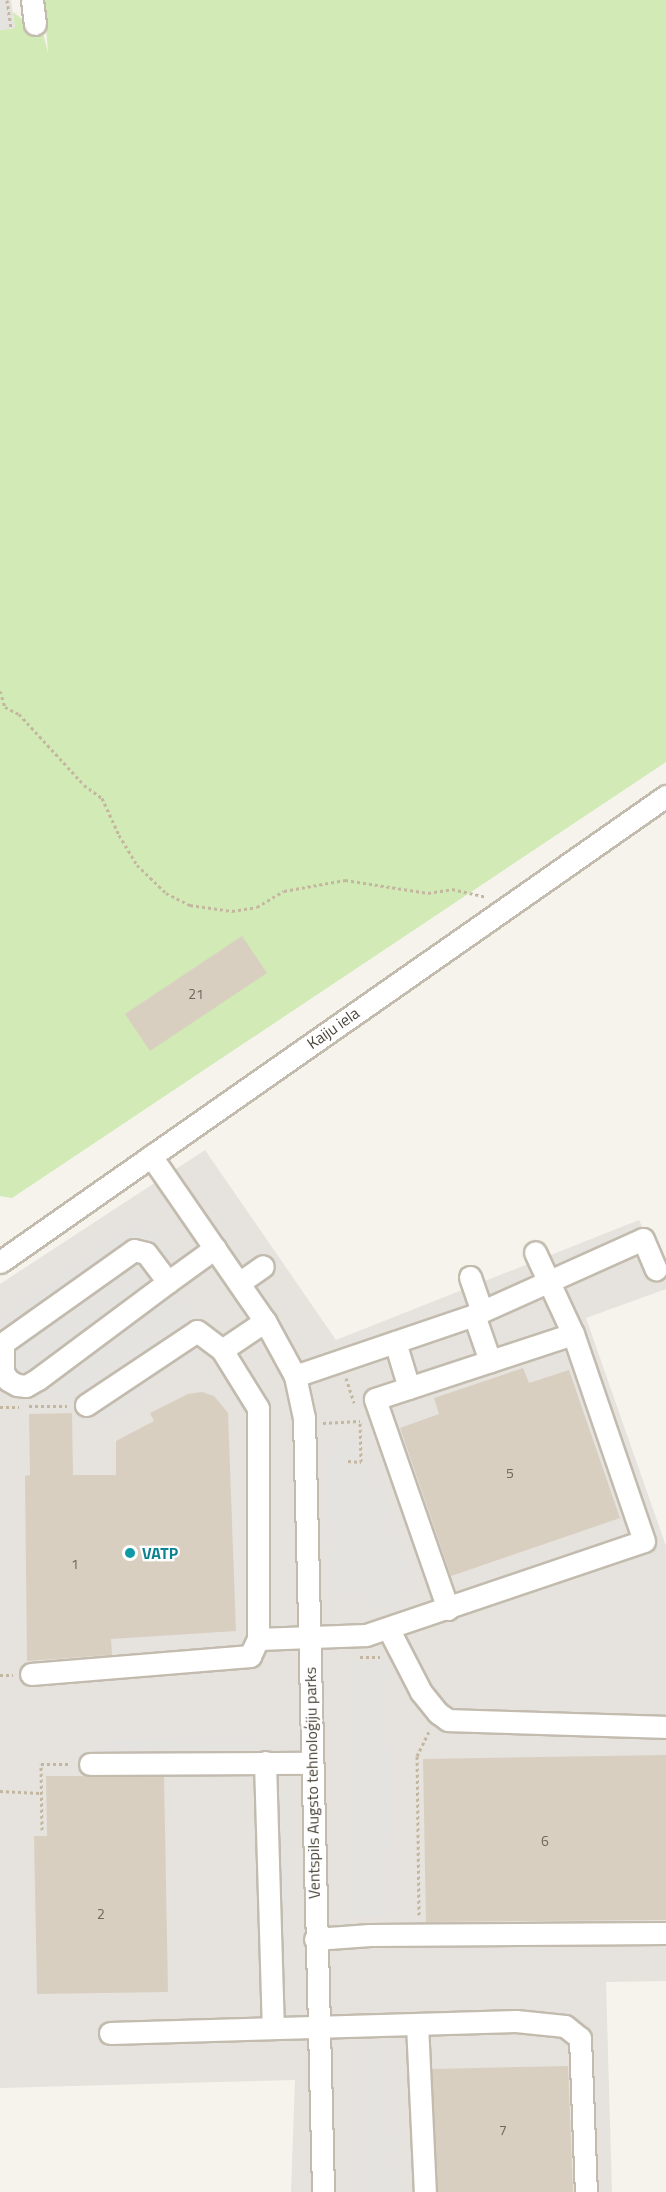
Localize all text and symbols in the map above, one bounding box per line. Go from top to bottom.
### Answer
house number: 21 [188,986,204,1002]
street label: Kaiju iela [303,1003,363,1053]
house number: 5 [506,1465,514,1481]
place label: VATP [142,1543,178,1563]
marker: VATP [123,1546,137,1560]
house number: 1 [71,1556,79,1572]
street label: Ventspils Augsto tehnoloģiju parks [300,1667,324,1899]
house number: 6 [541,1833,549,1849]
house number: 2 [97,1906,105,1922]
house number: 7 [499,2122,507,2138]

